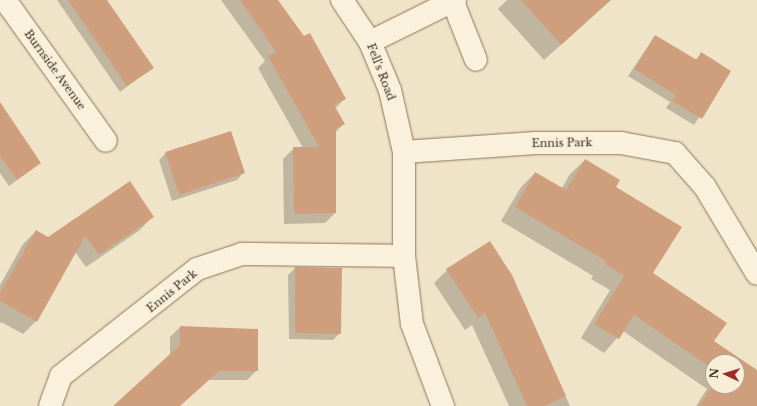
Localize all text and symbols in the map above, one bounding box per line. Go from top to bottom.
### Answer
street label: Burnside Avenue [21,27,89,113]
street label: Fell's Road [364,42,398,102]
street label: Ennis Park [532,136,592,150]
street label: Ennis Park [144,267,200,315]
north arrow [705,354,745,394]
text: N [707,368,721,379]

